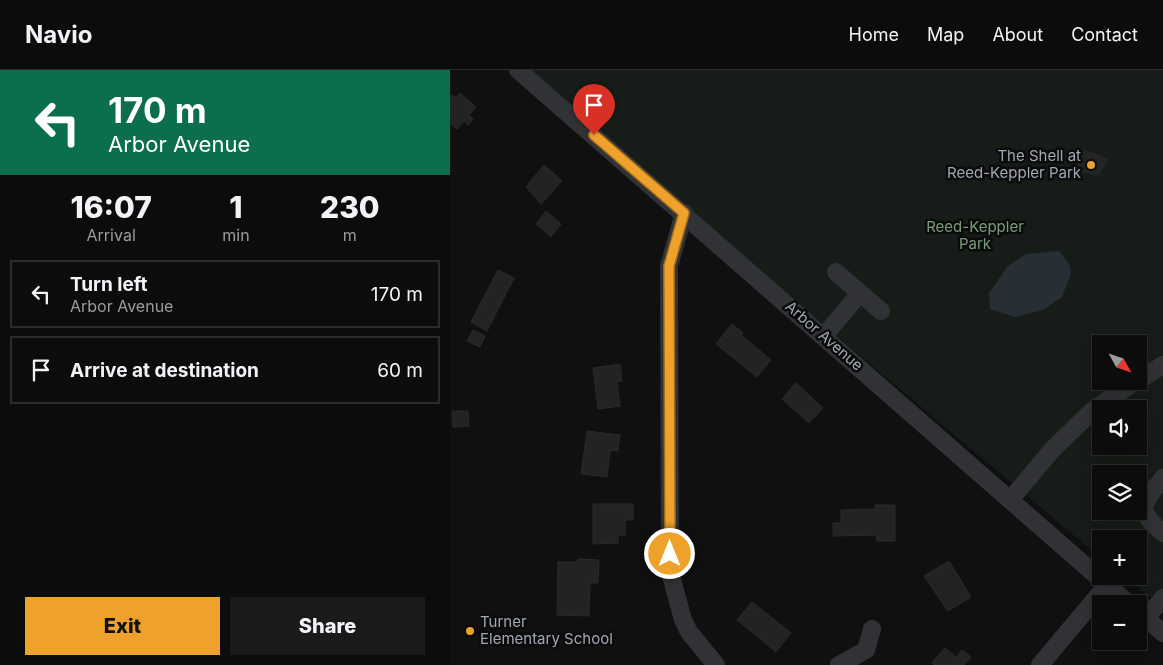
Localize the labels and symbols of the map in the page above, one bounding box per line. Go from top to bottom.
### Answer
pin [573,84,615,135]
place label: The Shell at Reed-Keppler Park [947,146,1082,182]
marker: The Shell at Reed-Keppler Park [1085,159,1097,171]
park label: Reed-Keppler Park [926,217,1024,253]
street label: Arbor Avenue [782,297,867,375]
north arrow [1092,335,1148,390]
position arrow [643,527,695,579]
place label: Turner Elementary School [480,612,613,648]
marker: Turner Elementary School [464,625,476,637]

